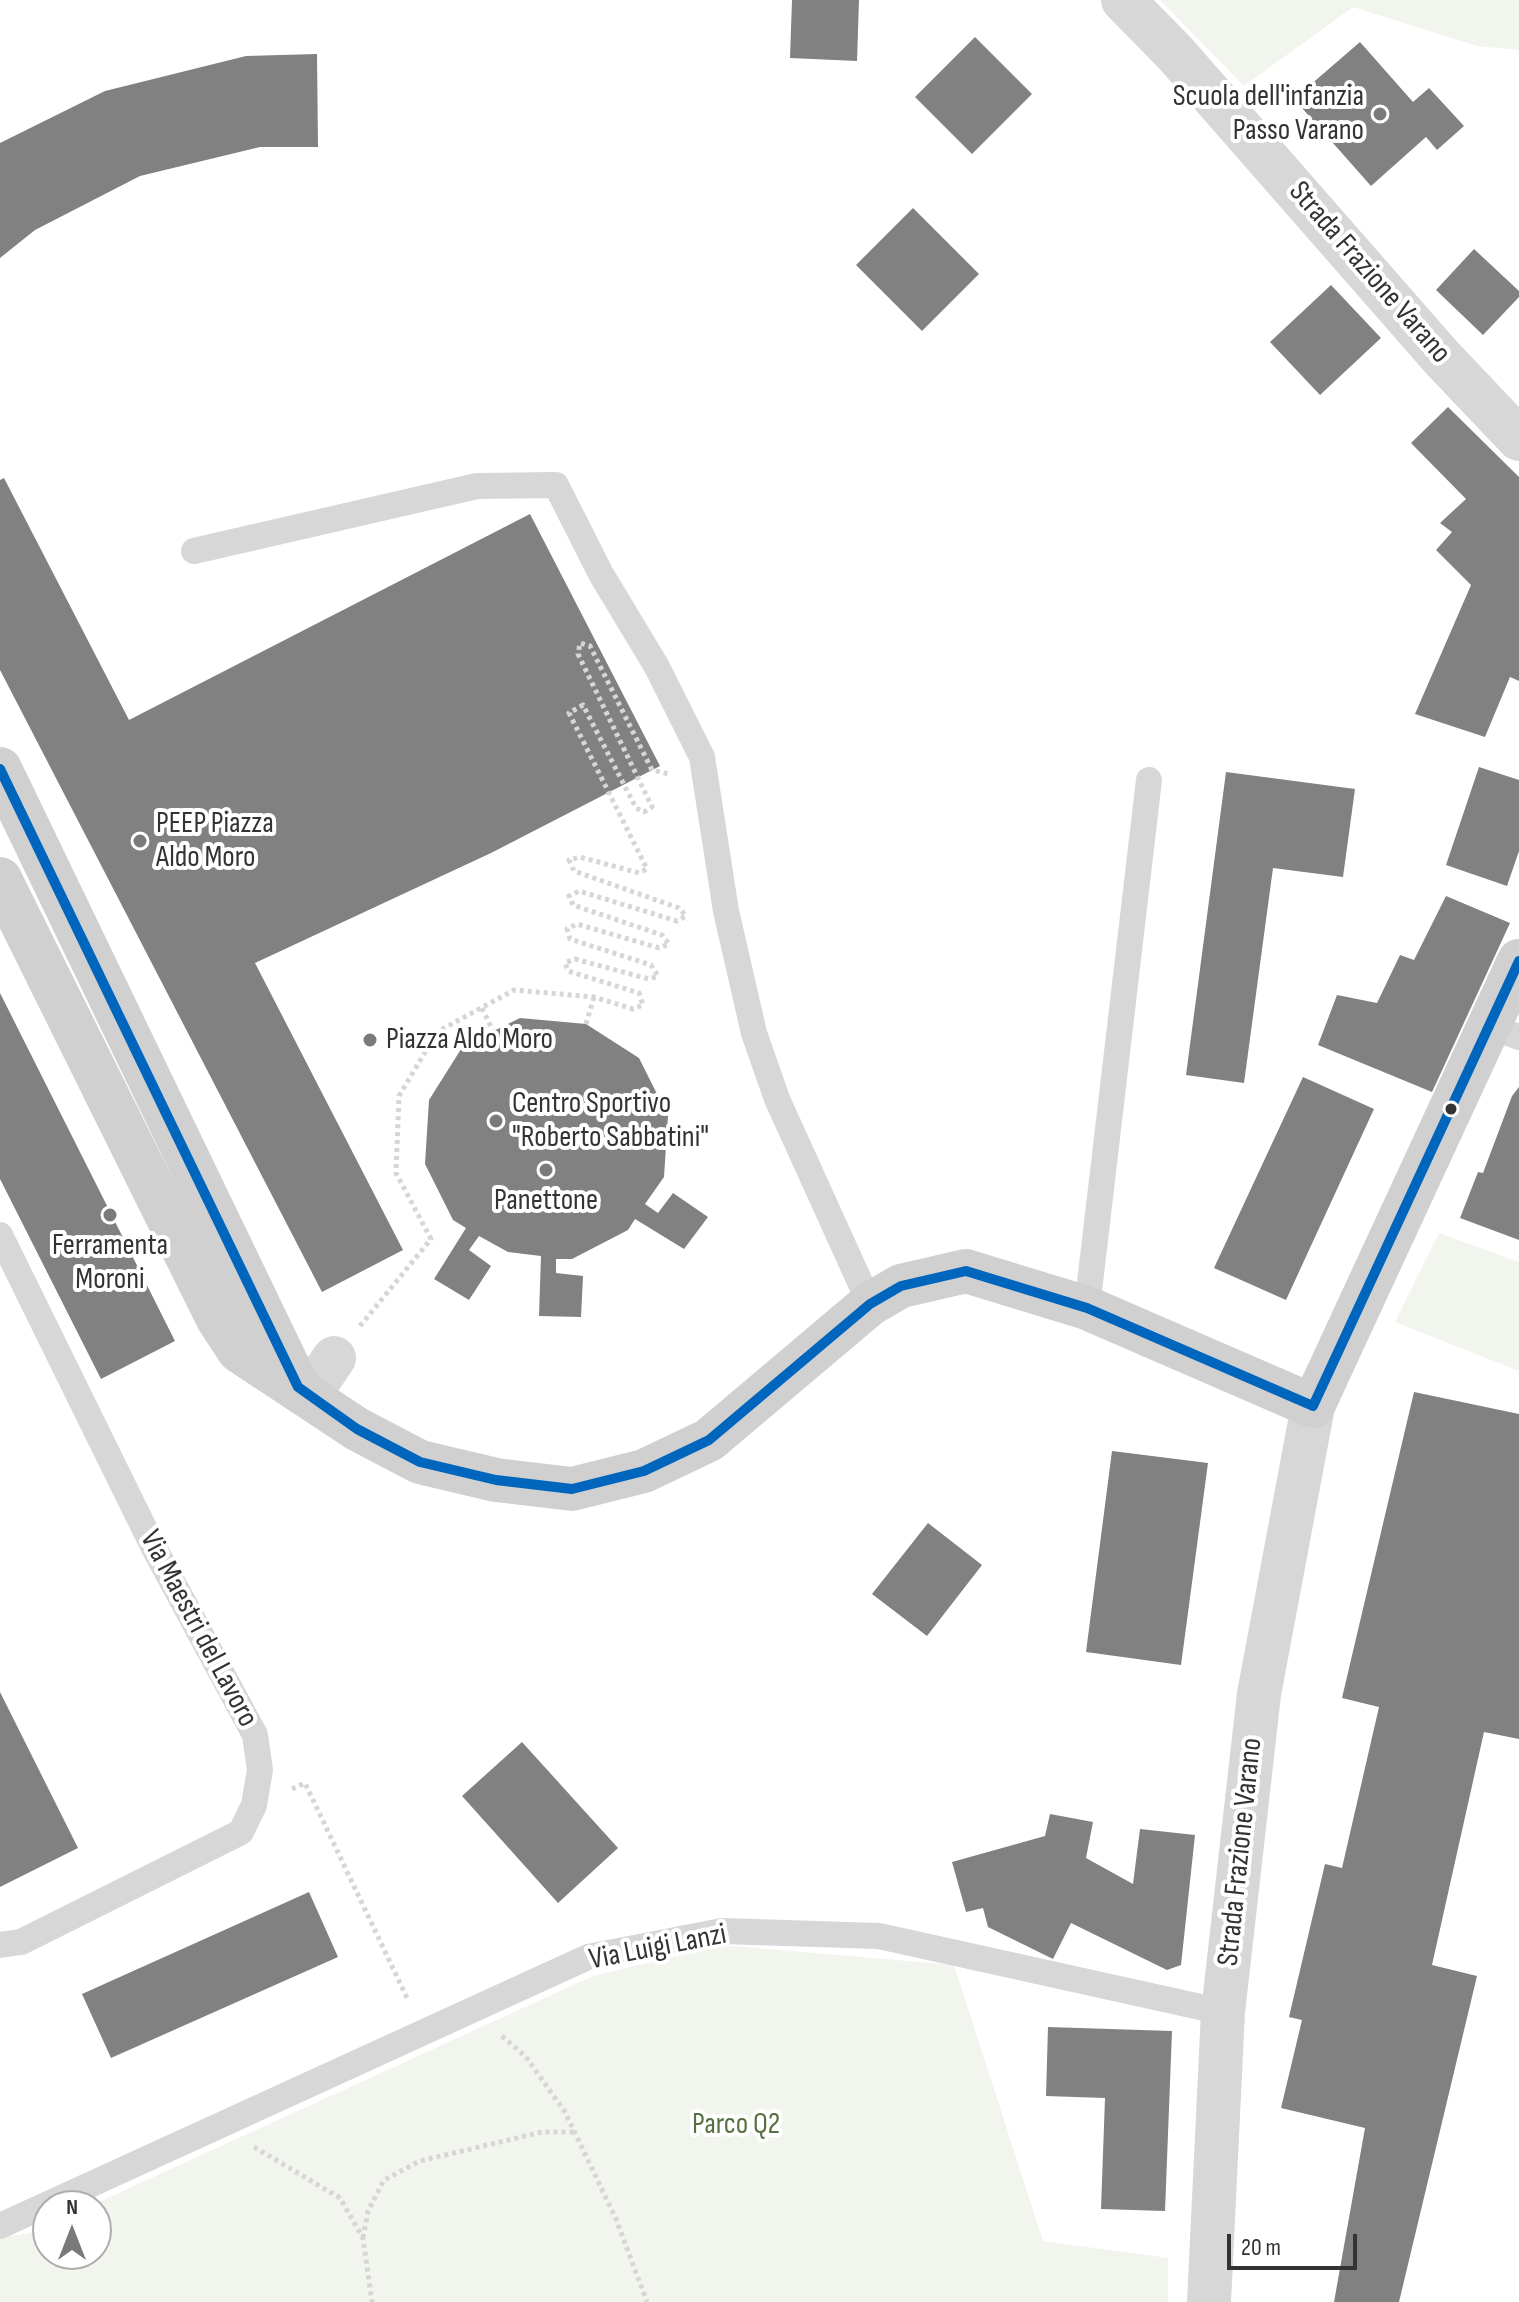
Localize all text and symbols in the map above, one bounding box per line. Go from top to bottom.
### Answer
place label: Scuola dell'infanzia Passo Varano [1173,79,1364,150]
marker: Scuola dell'infanzia Passo Varano [1371,105,1389,123]
street label: Strada Frazione Varano [1280,175,1458,371]
place label: PEEP Piazza Aldo Moro [156,806,274,876]
marker: PEEP Piazza Aldo Moro [131,832,149,850]
place label: Piazza Aldo Moro [386,1022,553,1058]
marker: Piazza Aldo Moro [361,1031,379,1049]
place label: Centro Sportivo "Roberto Sabbatini" [512,1086,709,1156]
unlabelled marker [1443,1101,1459,1117]
marker: Centro Sportivo "Roberto Sabbatini" [487,1112,505,1130]
marker: Panettone [537,1161,555,1179]
place label: Panettone [494,1183,598,1219]
marker: Ferramenta Moroni [101,1206,119,1224]
place label: Ferramenta Moroni [52,1228,168,1298]
street label: Via Maestri del Lavoro [131,1525,265,1733]
street label: Strada Frazione Varano [1211,1736,1271,1968]
street label: Via Luigi Lanzi [586,1917,730,1979]
park label: Parco Q2 [692,2107,780,2143]
north arrow [32,2190,112,2270]
text: N [66,2194,78,2221]
scale bar [1231,2218,1361,2268]
text: 20 m [1241,2233,1281,2262]

